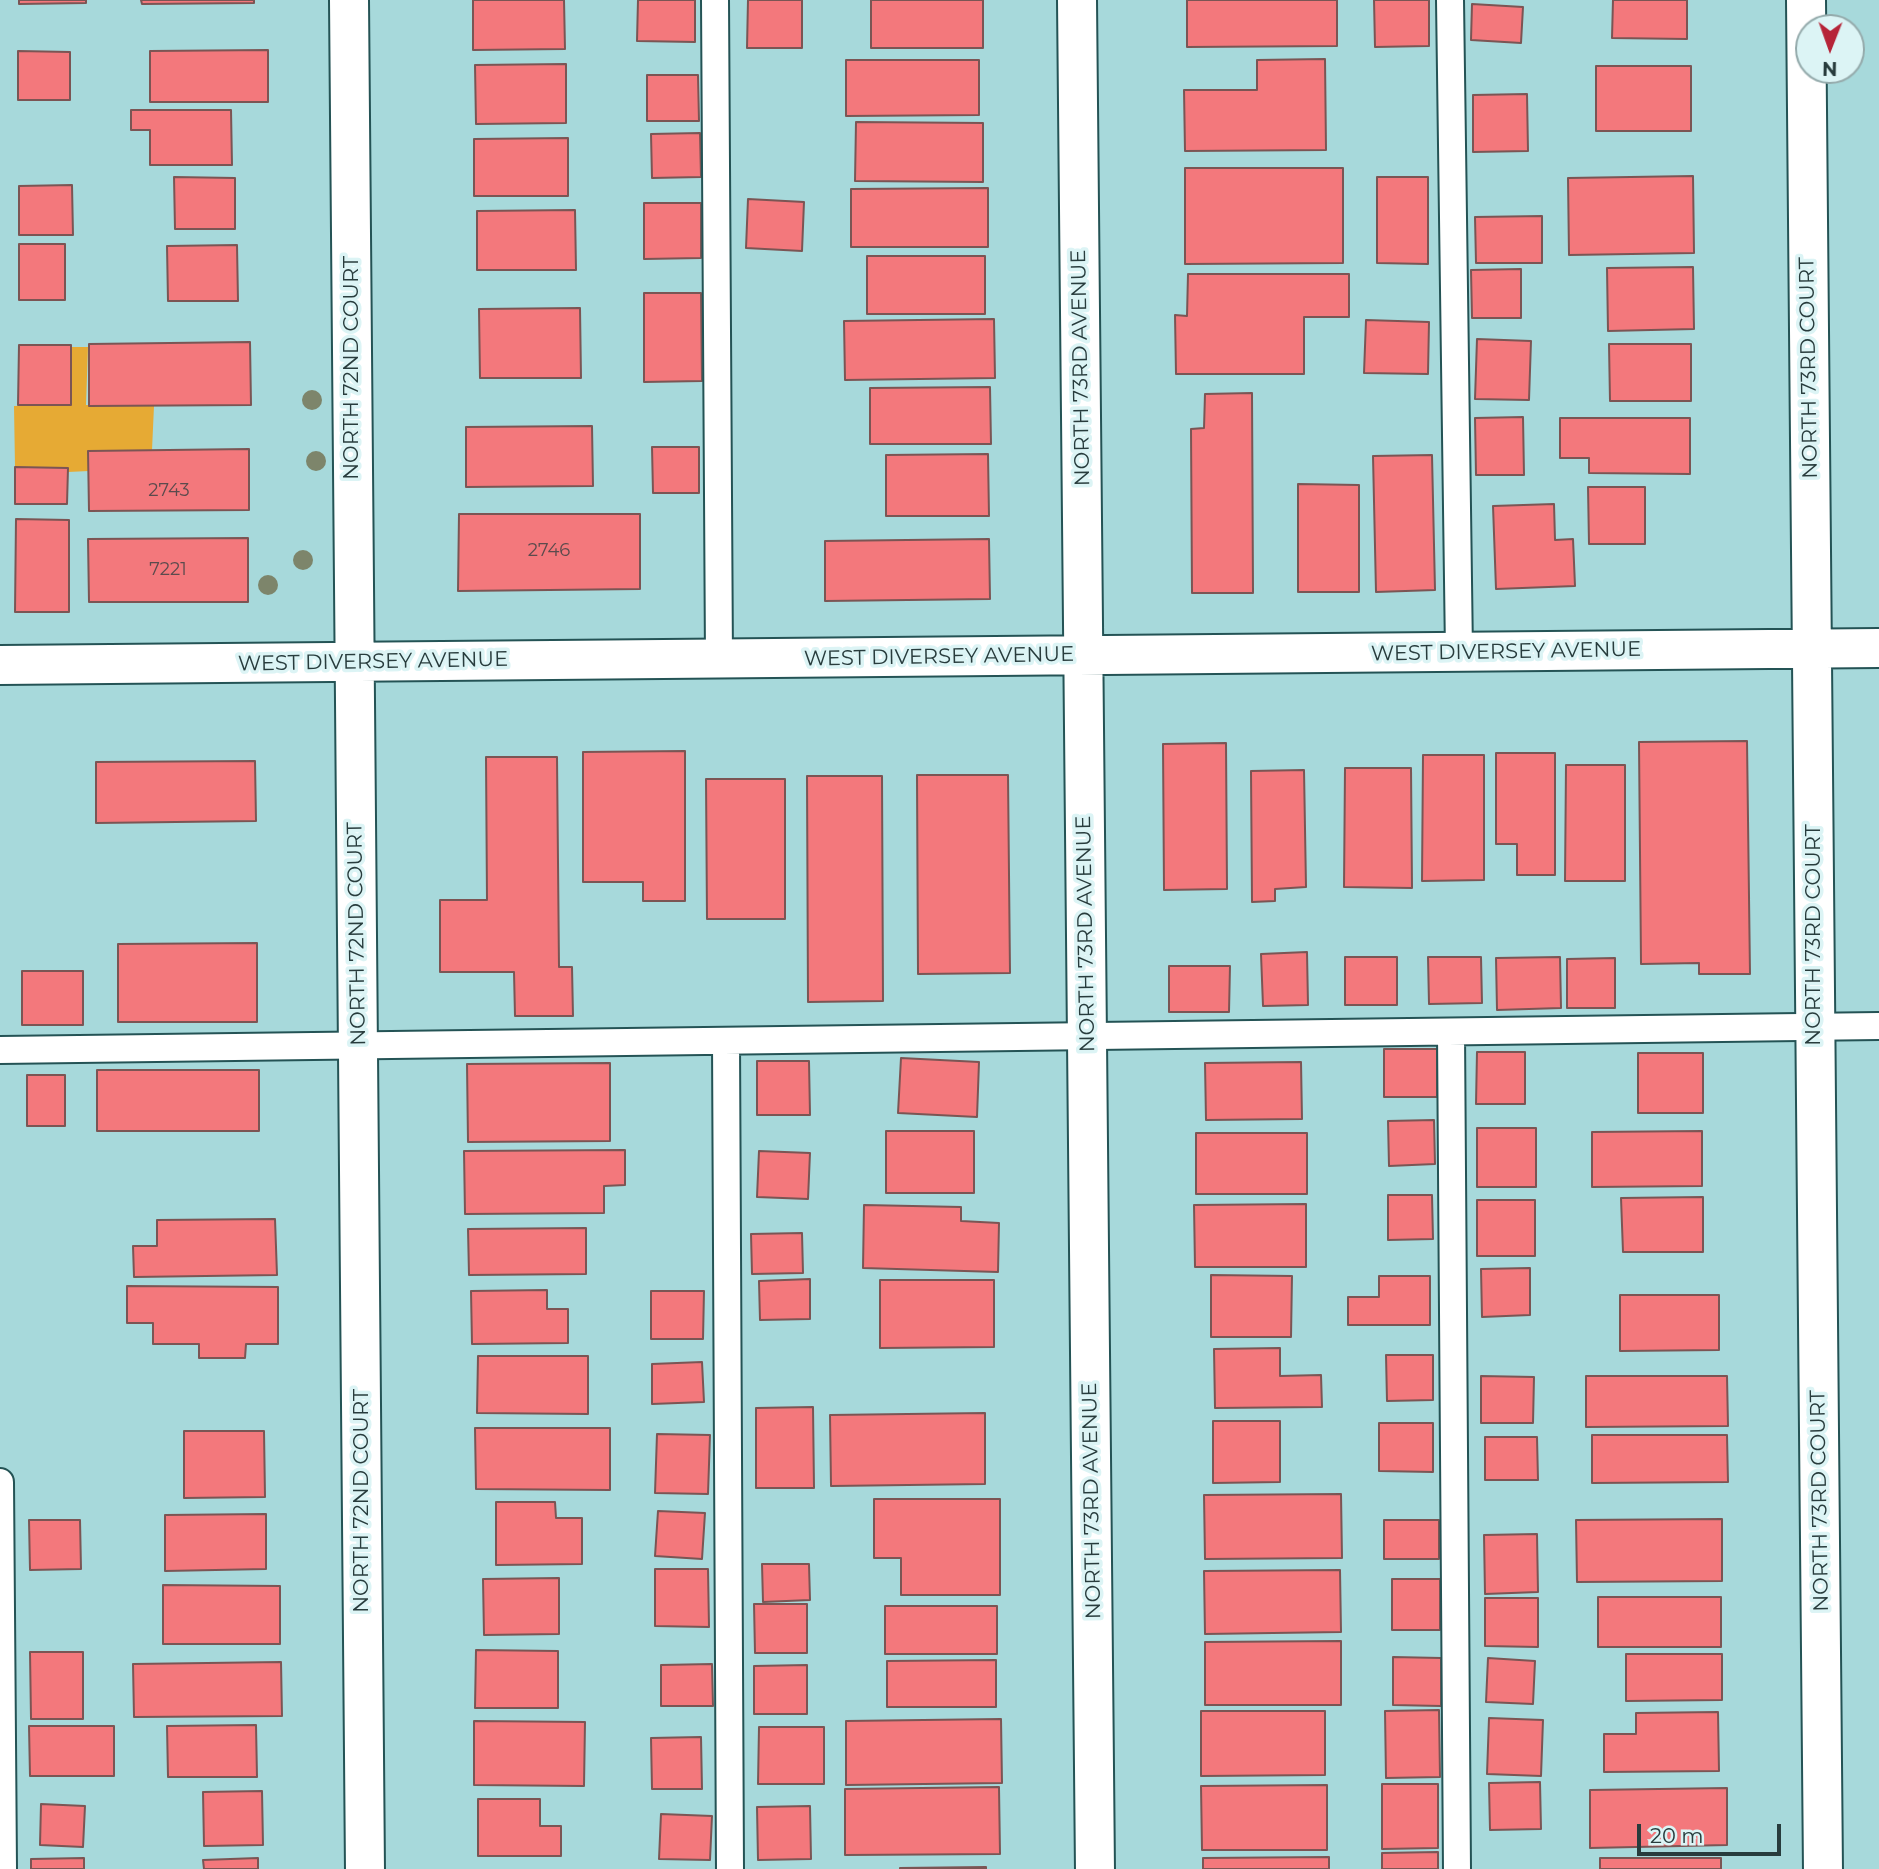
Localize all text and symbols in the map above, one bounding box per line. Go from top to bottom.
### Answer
north arrow [1795,14,1865,84]
text: N [1822,57,1838,80]
street label: NORTH 73RD AVENUE [1066,249,1096,487]
street label: NORTH 72ND COURT [339,256,365,480]
street label: NORTH 73RD COURT [1794,257,1824,479]
house number: 2743 [148,480,190,502]
house number: 2746 [528,540,570,562]
house number: 7221 [149,559,187,581]
street label: WEST DIVERSEY AVENUE [1371,637,1641,667]
street label: WEST DIVERSEY AVENUE [804,642,1074,672]
street label: WEST DIVERSEY AVENUE [238,647,508,677]
street label: NORTH 73RD AVENUE [1071,815,1101,1053]
street label: NORTH 72ND COURT [342,822,372,1046]
street label: NORTH 73RD COURT [1801,824,1827,1046]
street label: NORTH 73RD AVENUE [1077,1382,1107,1620]
street label: NORTH 72ND COURT [349,1389,375,1613]
street label: NORTH 73RD COURT [1805,1390,1835,1612]
scale bar [1641,1810,1784,1854]
text: 20 m [1650,1823,1704,1848]

